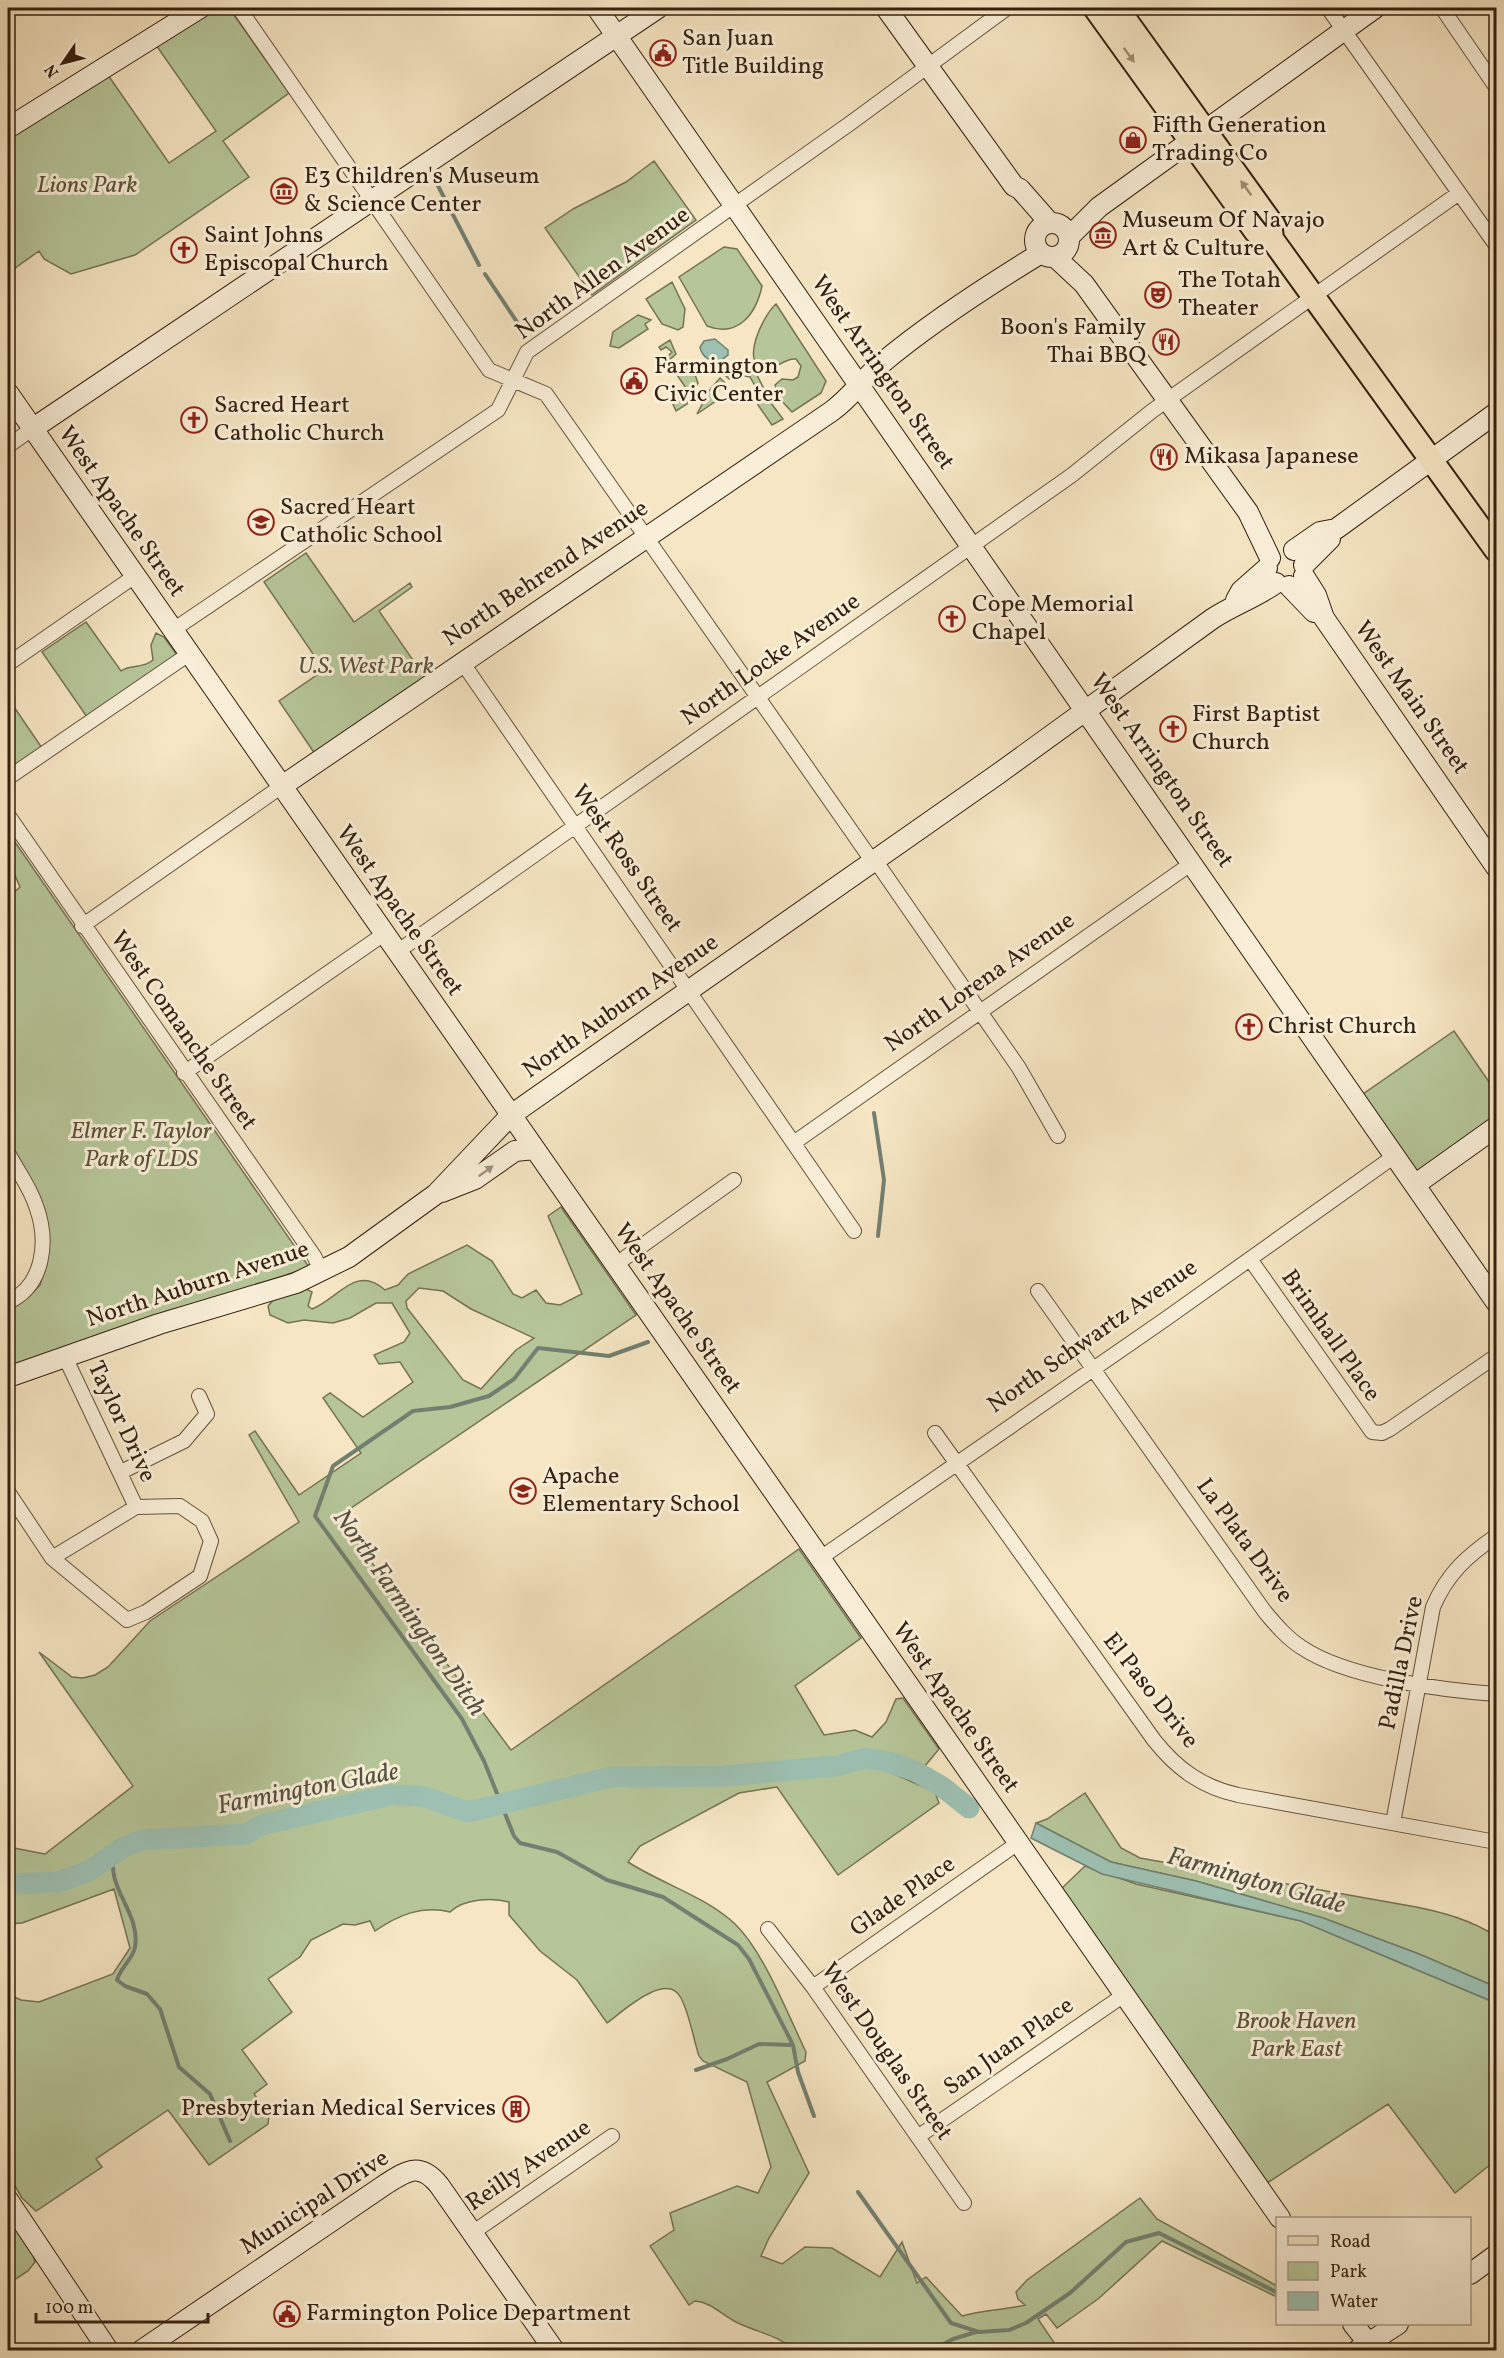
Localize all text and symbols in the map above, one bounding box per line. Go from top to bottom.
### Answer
place label: San Juan Title Building [682,22,824,84]
north arrow [33,33,93,93]
public building icon: San Juan Title Building [648,38,678,68]
one-way arrow [1123,46,1135,62]
text: N [40,59,65,82]
place label: Fifth Generation Trading Co [1152,109,1327,171]
shop icon: Fifth Generation Trading Co [1118,125,1148,155]
place label: E3 Children's Museum & Science Center [304,160,540,222]
park label: Lions Park [37,169,137,203]
museum icon: E3 Children's Museum & Science Center [269,176,299,206]
one-way arrow [1241,181,1253,196]
street label: North Allen Avenue [509,199,697,349]
place label: Museum Of Navajo Art & Culture [1122,204,1325,266]
place label: Saint Johns Episcopal Church [204,219,389,281]
museum icon: Museum Of Navajo Art & Culture [1088,220,1118,250]
church icon: Saint Johns Episcopal Church [169,235,199,265]
place label: The Totah Theater [1178,264,1281,326]
street label: West Arrington Street [802,269,962,477]
theatre icon: The Totah Theater [1143,280,1173,310]
place label: Boon's Family Thai BBQ [1000,311,1147,373]
restaurant icon: Boon's Family Thai BBQ [1151,327,1181,357]
place label: Farmington Civic Center [654,350,783,412]
public building icon: Farmington Civic Center [619,366,649,396]
place label: Sacred Heart Catholic Church [214,389,384,451]
church icon: Sacred Heart Catholic Church [179,405,209,435]
street label: West Apache Street [49,419,193,605]
place label: Mikasa Japanese [1184,440,1359,474]
restaurant icon: Mikasa Japanese [1149,442,1179,472]
place label: Sacred Heart Catholic School [280,491,443,553]
street label: North Behrend Avenue [436,492,656,656]
school or university icon: Sacred Heart Catholic School [246,507,276,537]
street label: North Locke Avenue [674,585,868,735]
place label: Cope Memorial Chapel [972,588,1134,650]
church icon: Cope Memorial Chapel [937,604,967,634]
street label: West Main Street [1345,614,1477,782]
park label: U.S. West Park [298,650,434,684]
street label: West Arrington Street [1081,667,1241,875]
place label: First Baptist Church [1192,698,1321,760]
church icon: First Baptist Church [1158,714,1188,744]
street label: West Ross Street [562,778,690,940]
street label: West Apache Street [327,818,471,1004]
street label: North Lorena Avenue [878,904,1082,1062]
street label: West Comanche Street [101,924,265,1138]
street label: North Auburn Avenue [516,926,726,1088]
place label: Christ Church [1268,1010,1417,1044]
church icon: Christ Church [1234,1012,1264,1042]
park label: Elmer F. Taylor Park of LDS [70,1115,213,1177]
one-way arrow [477,1165,493,1177]
street label: West Apache Street [605,1216,749,1402]
street label: North Auburn Avenue [82,1233,314,1337]
street label: North Schwartz Avenue [981,1252,1205,1422]
street label: Brimhall Place [1272,1263,1388,1409]
street label: Taylor Drive [78,1356,164,1488]
place label: Apache Elementary School [542,1460,740,1522]
street label: La Plata Drive [1187,1472,1301,1610]
school or university icon: Apache Elementary School [508,1476,538,1506]
water label: North Farmington Ditch [324,1502,494,1724]
street label: Padilla Drive [1371,1593,1433,1733]
street label: West Apache Street [883,1615,1027,1801]
street label: El Paso Drive [1094,1626,1206,1756]
water label: Farmington Glade [214,1754,402,1824]
water label: Farmington Glade [1163,1838,1350,1924]
street label: Glade Place [843,1848,963,1946]
street label: West Douglas Street [812,1956,960,2148]
street label: San Juan Place [937,1989,1081,2105]
park label: Brook Haven Park East [1235,2005,1357,2067]
place label: Presbyterian Medical Services [181,2092,496,2126]
building icon: Presbyterian Medical Services [501,2094,531,2124]
street label: Reilly Avenue [460,2112,598,2220]
street label: Municipal Drive [234,2142,396,2264]
legend [1276,2217,1471,2325]
text: Road [1330,2230,1371,2255]
text: Park [1330,2260,1367,2285]
scale bar [36,2286,208,2324]
text: Water [1330,2290,1378,2315]
text: 100 m [45,2296,94,2321]
place label: Farmington Police Department [306,2297,631,2331]
public building icon: Farmington Police Department [272,2299,302,2329]

